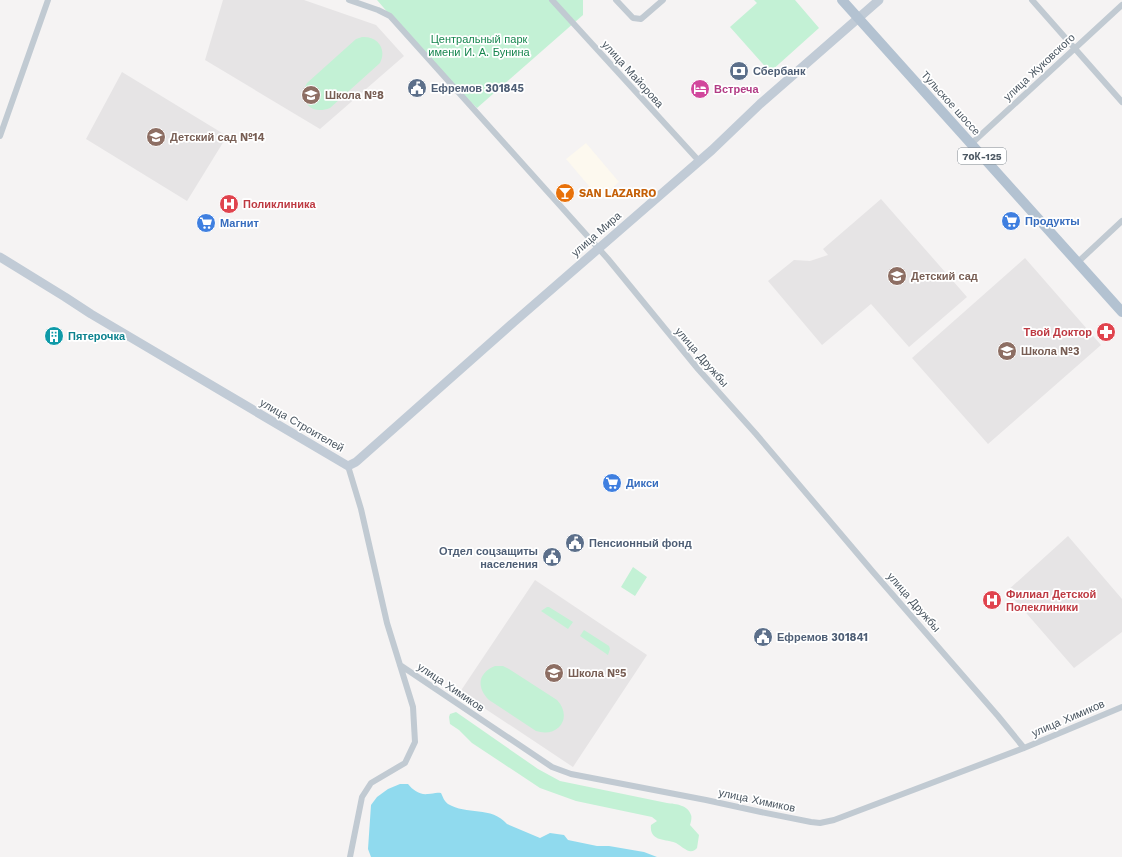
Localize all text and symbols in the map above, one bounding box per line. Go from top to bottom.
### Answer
street label: улица Жуковского [1001,31,1078,104]
park label: Центральный парк имени И. А. Бунина [428,33,531,59]
street label: улица Майорова [599,38,667,111]
bank icon: Сбербанк [728,60,750,82]
place label: Сбербанк [753,65,806,78]
street label: Тульское шоссе [918,69,983,138]
public building icon: Ефремов 301845 [406,77,428,99]
hotel icon: Встреча [689,78,711,100]
place label: Ефремов 301845 [431,82,524,95]
place label: Встреча [714,83,759,96]
school or university icon: Школа №8 [300,84,322,106]
place label: Школа №8 [325,89,384,102]
school or university icon: Детский сад №14 [145,126,167,148]
place label: Детский сад №14 [170,131,265,144]
road number: 70К-125 [958,148,1006,164]
bar icon: SAN LAZARRO [554,182,576,204]
place label: SAN LAZARRO [579,187,656,200]
hospital icon: Поликлиника [218,193,240,215]
place label: Поликлиника [243,198,316,211]
street label: улица Мира [569,209,624,259]
supermarket icon: Продукты [1000,210,1022,232]
supermarket icon: Магнит [195,212,217,234]
place label: Продукты [1025,215,1080,228]
place label: Магнит [220,217,259,230]
school or university icon: Детский сад [886,265,908,287]
place label: Детский сад [911,270,978,283]
pharmacy icon: Твой Доктор [1095,321,1117,343]
building icon: Пятерочка [43,325,65,347]
street label: улица Дружбы [672,325,731,390]
place label: Твой Доктор [1024,326,1092,339]
place label: Пятерочка [68,330,126,343]
school or university icon: Школа №3 [996,340,1018,362]
place label: Школа №3 [1021,345,1080,358]
street label: улица Строителей [257,396,346,455]
supermarket icon: Дикси [601,472,623,494]
place label: Дикси [626,477,659,490]
public building icon: Пенсионный фонд [564,532,586,554]
place label: Пенсионный фонд [589,537,692,550]
place label: Отдел соцзащиты населения [439,545,538,571]
public building icon: Отдел соцзащиты населения [541,546,563,568]
street label: улица Дружбы [884,570,943,635]
place label: Филиал Детской Полеклиники [1006,588,1096,614]
hospital icon: Филиал Детской Полеклиники [981,589,1003,611]
public building icon: Ефремов 301841 [752,626,774,648]
place label: Ефремов 301841 [777,631,868,644]
street label: улица Химиков [415,660,487,715]
school or university icon: Школа №5 [543,662,565,684]
place label: Школа №5 [568,667,626,680]
street label: улица Химиков [1030,697,1107,740]
street label: улица Химиков [717,786,797,815]

